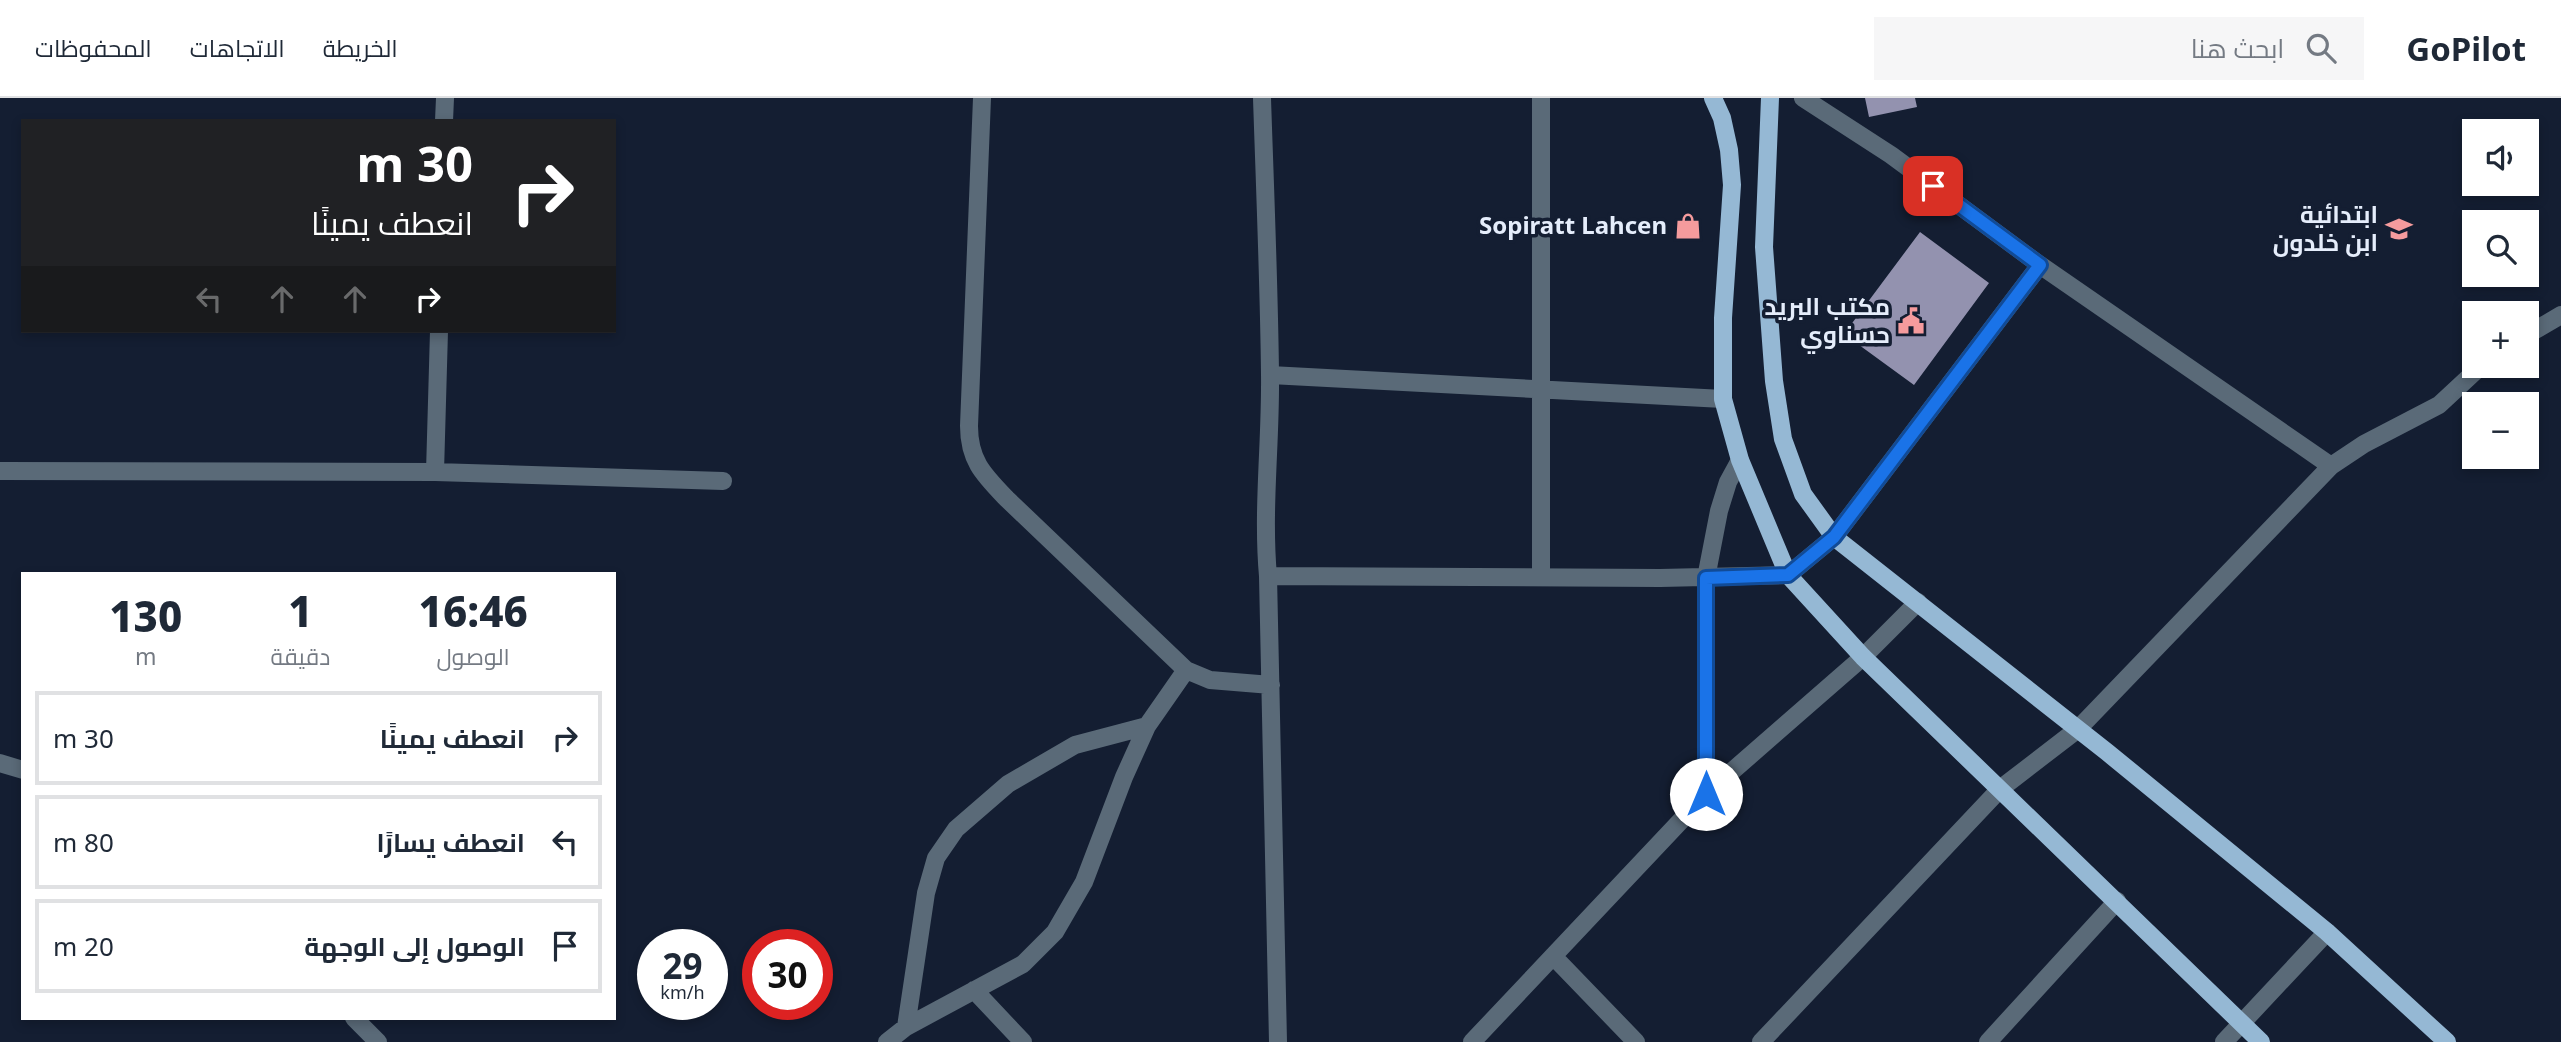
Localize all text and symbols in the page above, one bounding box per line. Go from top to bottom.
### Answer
search box [1874,17,2364,80]
text: GoPilot [2406,26,2526,71]
icon: search [2302,29,2340,67]
text: ابحث هنا [2191,30,2284,66]
text: المحفوظات [35,31,152,64]
text: الاتجاهات [190,31,285,64]
text: الخريطة [323,31,398,64]
map controls [2462,119,2539,469]
button: sound [2462,119,2539,196]
text: 30 m [356,130,473,196]
icon: right [497,147,588,238]
pin [1903,156,1963,216]
icon: arrive [1914,167,1952,205]
place label: ابتدائية ابن خلدون [2273,197,2378,258]
text: انعطف يمينًا [311,201,473,244]
place label: Sopiratt Lahcen [1479,208,1667,241]
button: search [2462,210,2539,287]
shop icon: Sopiratt Lahcen [1673,211,1703,241]
school or university icon: ابتدائية ابن خلدون [2384,214,2414,244]
icon: left [190,280,228,318]
icon: ahead [263,280,301,318]
icon: ahead [336,280,374,318]
icon: right [409,280,447,318]
place label: مكتب البريد حسناوي [1764,289,1890,354]
button: + [2462,301,2539,378]
public building icon: مكتب البريد حسناوي [1896,306,1926,336]
button: − [2462,392,2539,469]
text: 1 [288,582,313,639]
text: 16:46 [419,582,528,639]
text: 130 [109,587,182,644]
text: m [135,640,157,672]
text: دقيقة [270,640,330,672]
text: الوصول [437,640,510,672]
icon: right [546,719,584,757]
text: 30 m [53,720,114,756]
text: انعطف يمينًا [380,720,525,756]
position arrow [1669,757,1743,831]
icon: left [546,823,584,861]
text: 80 m [53,824,114,860]
text: انعطف يسارًا [376,824,525,860]
icon: arrive [546,927,584,965]
text: 20 m [53,928,114,964]
text: الوصول إلى الوجهة [304,928,525,964]
speed limit sign: 30 [742,929,833,1020]
text: 29 [662,942,703,989]
text: km/h [660,980,705,1004]

